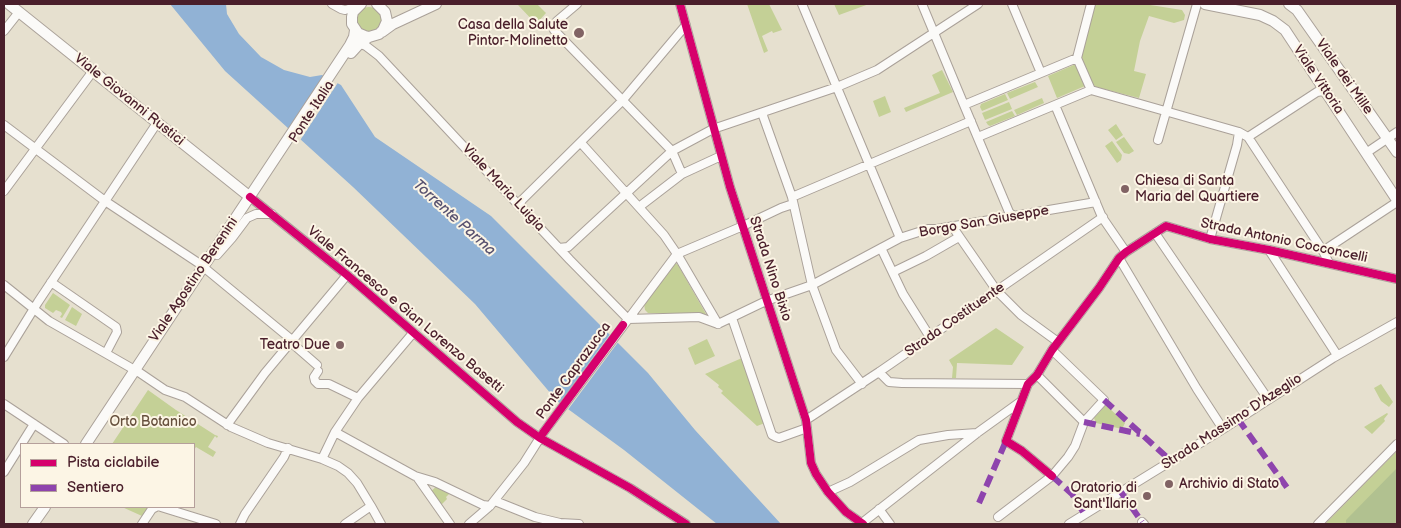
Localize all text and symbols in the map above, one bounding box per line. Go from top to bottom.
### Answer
place label: Casa della Salute Pintor-Molinetto [458,17,568,49]
marker: Casa della Salute Pintor-Molinetto [572,26,586,40]
street label: Viale dei Mille [1312,36,1376,118]
street label: Viale Vittoria [1289,42,1347,118]
street label: Viale Giovanni Rustici [71,50,187,150]
street label: Ponte Italia [286,78,338,146]
street label: Viale Maria Luigia [458,141,548,235]
place label: Chiesa di Santa Maria del Quartiere [1135,173,1259,206]
water label: Torrente Parma [409,176,499,260]
marker: Chiesa di Santa Maria del Quartiere [1119,183,1131,195]
street label: Borgo San Giuseppe [918,202,1050,242]
street label: Viale Agostino Berenini [146,214,242,346]
street label: Strada Nino Bixio [745,214,795,324]
street label: Strada Antonio Cocconcelli [1199,215,1369,267]
street label: Viale Francesco e Gian Lorenzo Basetti [304,223,506,397]
street label: Strada Costituente [902,279,1008,361]
street label: Ponte Caprazucca [533,319,615,423]
place label: Teatro Due [260,337,330,353]
marker: Teatro Due [334,339,346,351]
street label: Strada Massimo D'Azeglio [1159,370,1305,474]
park label: Orto Botanico [109,414,197,430]
legend [20,443,195,508]
text: Pista ciclabile [67,453,159,472]
place label: Archivio di Stato [1179,476,1279,492]
text: Sentiero [67,478,124,497]
marker: Archivio di Stato [1163,478,1175,490]
place label: Oratorio di Sant'Ilario [1070,480,1137,512]
marker: Oratorio di Sant'Ilario [1141,490,1153,502]

